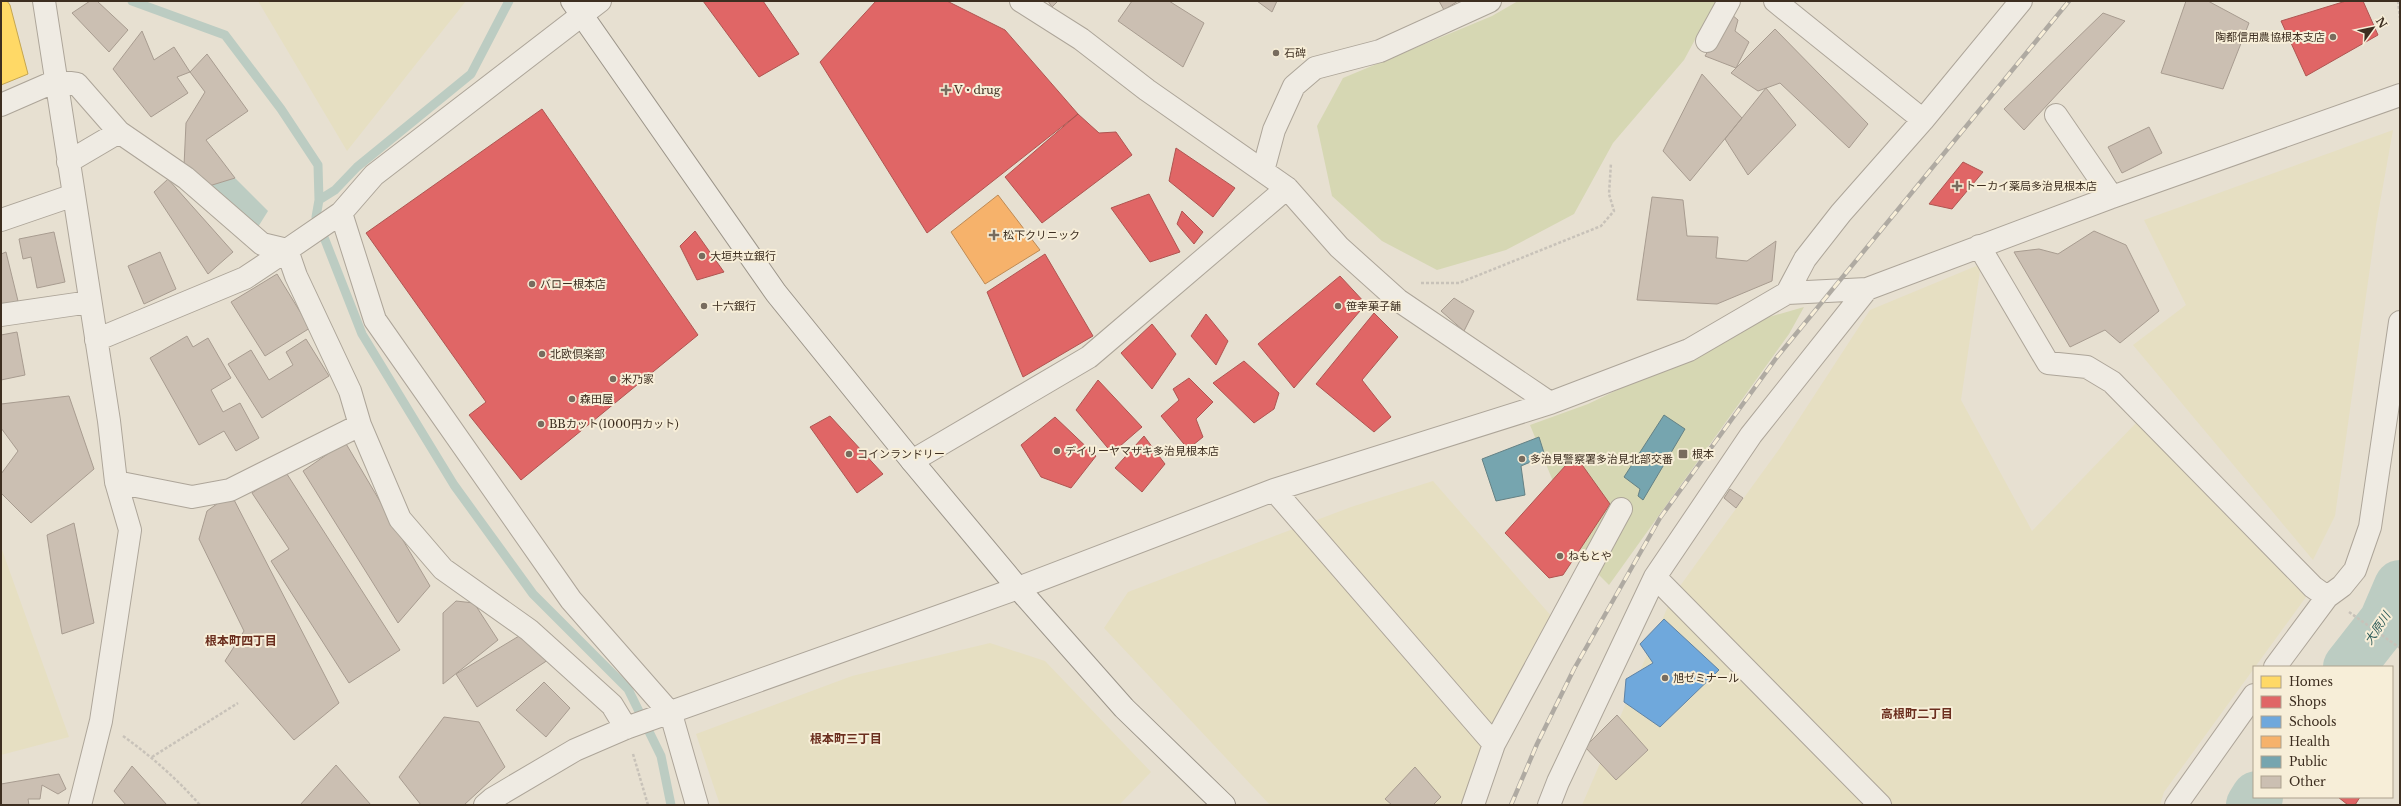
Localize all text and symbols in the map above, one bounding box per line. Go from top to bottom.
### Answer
north arrow [2353,8,2393,48]
text: N [2373,14,2390,31]
place label: 陶都信用農協根本支店 [2215,30,2325,44]
marker: 陶都信用農協根本支店 [2328,32,2338,42]
place label: 石碑 [1284,46,1306,60]
marker: 石碑 [1271,48,1281,58]
place label: V・drug [953,83,1001,97]
marker: V・drug [941,85,951,95]
place label: トーカイ薬局多治見根本店 [1965,179,2097,193]
marker: トーカイ薬局多治見根本店 [1952,181,1962,191]
place label: 松下クリニック [1003,228,1080,242]
marker: 松下クリニック [988,229,1000,241]
place label: 大垣共立銀行 [710,249,776,263]
marker: 大垣共立銀行 [697,251,707,261]
place label: バロー根本店 [540,277,606,291]
marker: バロー根本店 [527,279,537,289]
place label: 十六銀行 [712,299,756,313]
place label: 笹幸菓子舗 [1346,299,1401,313]
marker: 十六銀行 [699,301,709,311]
marker: 笹幸菓子舗 [1333,301,1343,311]
place label: 北欧倶楽部 [550,347,605,361]
marker: 北欧倶楽部 [537,349,547,359]
place label: 米乃家 [621,372,654,386]
marker: 米乃家 [608,374,618,384]
place label: 森田屋 [580,392,613,406]
marker: 森田屋 [567,394,577,404]
place label: BBカット(1000円カット) [549,417,679,431]
marker: BBカット(1000円カット) [536,419,546,429]
place label: デイリーヤマザキ多治見根本店 [1065,444,1219,458]
marker: デイリーヤマザキ多治見根本店 [1052,446,1062,456]
place label: コインランドリー [857,447,945,461]
place label: 根本 [1692,447,1714,461]
marker: 根本 [1677,448,1689,460]
marker: コインランドリー [844,449,854,459]
place label: 多治見警察署多治見北部交番 [1530,452,1673,466]
marker: 多治見警察署多治見北部交番 [1517,454,1527,464]
place label: ねもとや [1568,549,1612,563]
marker: ねもとや [1555,551,1565,561]
water label: 大原川 [2361,607,2394,647]
district label: 根本町四丁目 [205,633,277,648]
legend [2253,666,2393,798]
place label: 旭ゼミナール [1673,671,1739,685]
marker: 旭ゼミナール [1660,673,1670,683]
text: Homes [2289,674,2333,689]
text: Shops [2289,694,2326,709]
district label: 高根町二丁目 [1881,706,1953,721]
text: Schools [2289,714,2336,729]
district label: 根本町三丁目 [810,731,882,746]
text: Health [2289,734,2330,749]
text: Public [2289,754,2328,769]
text: Other [2289,774,2326,789]

